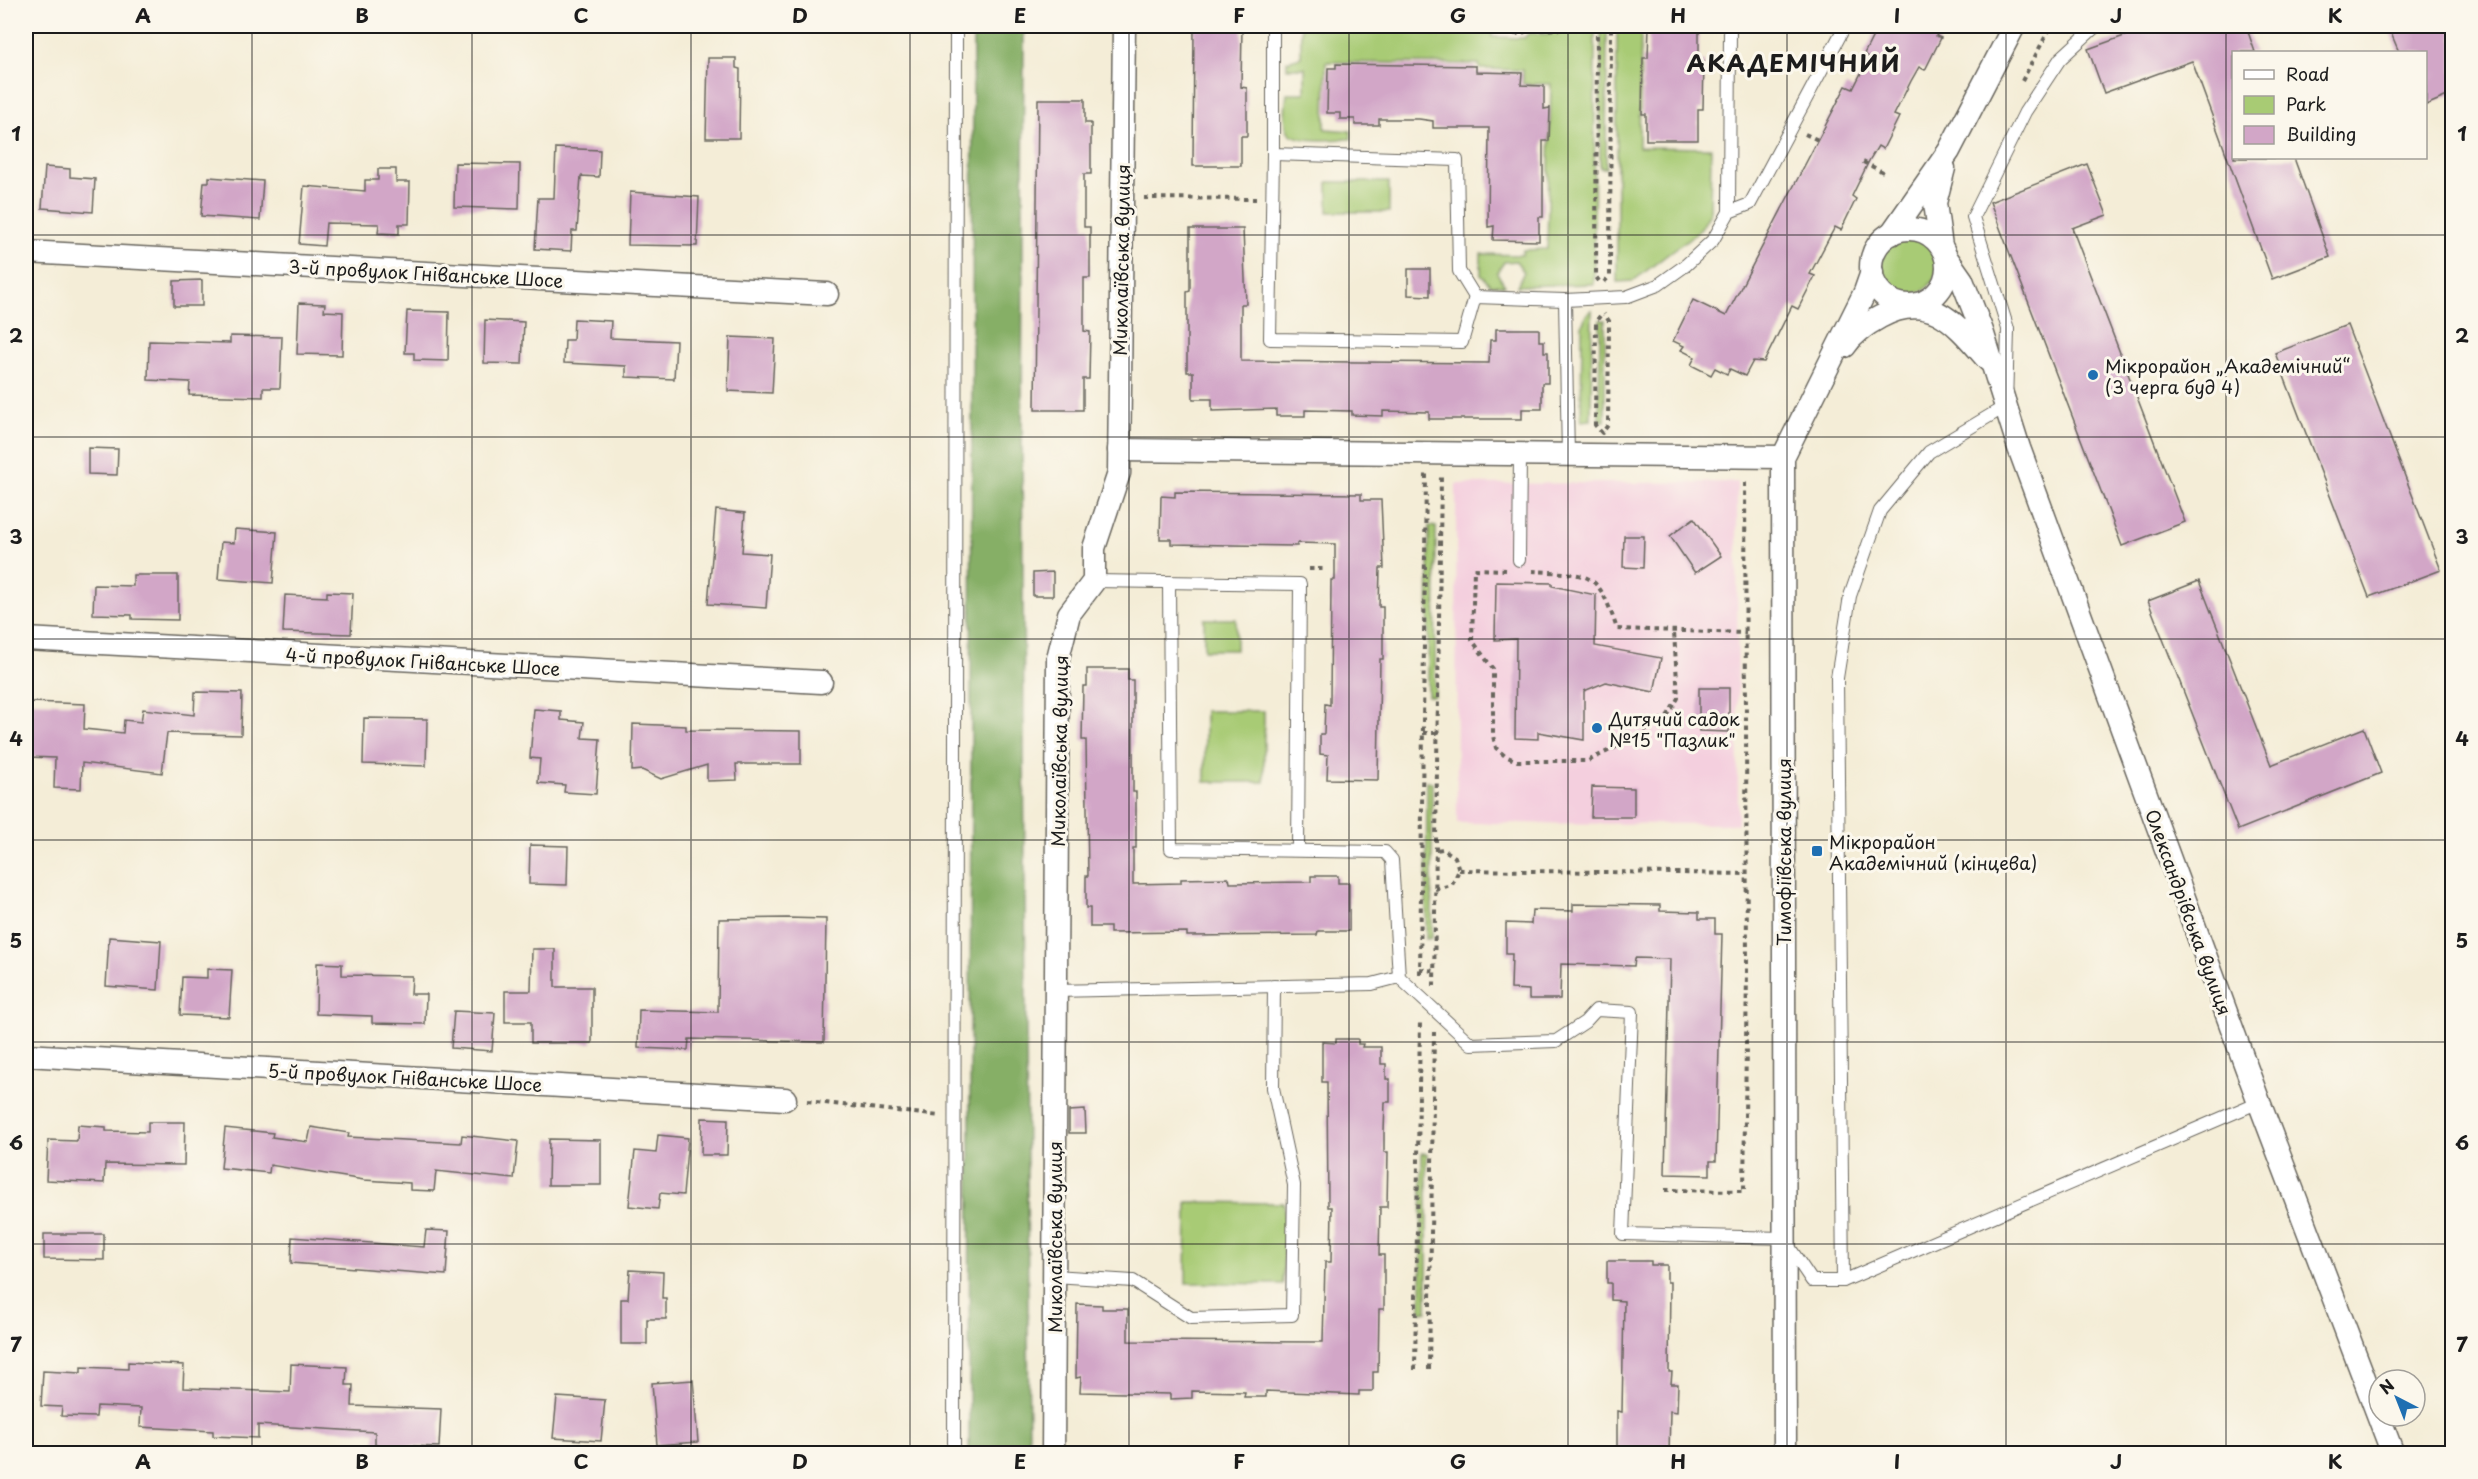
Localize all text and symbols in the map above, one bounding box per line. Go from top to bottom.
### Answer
text: A [135,0,151,30]
text: B [355,0,369,30]
text: C [573,0,589,30]
text: D [792,0,808,30]
text: E [1014,0,1026,30]
text: F [1233,0,1245,30]
text: G [1450,0,1466,30]
text: H [1670,0,1686,30]
text: I [1894,0,1900,30]
text: J [2110,0,2122,30]
text: K [2328,0,2343,30]
district label: АКАДЕМІЧНИЙ [1687,44,1901,80]
legend [2232,51,2427,159]
text: Road [2286,60,2330,87]
text: Park [2286,90,2326,117]
text: 1 [11,118,21,148]
text: 1 [2457,118,2467,148]
text: Building [2286,120,2356,147]
street label: Миколаївська вулиця [1106,164,1136,356]
street label: 3-й провулок Гніванське Шосе [288,252,564,294]
text: 2 [9,320,23,350]
text: 2 [2455,320,2469,350]
place label: Мікрорайон „Академічний“ (3 черга буд 4) [2105,352,2350,400]
marker: Мікрорайон „Академічний“ (3 черга буд 4) [2086,368,2100,382]
text: 3 [9,521,23,551]
text: 3 [2455,521,2469,551]
street label: 4-й провулок Гніванське Шосе [285,640,561,682]
street label: Миколаївська вулиця [1044,655,1074,847]
place label: Дитячий садок №15 "Пазлик" [1608,705,1740,753]
marker: Дитячий садок №15 "Пазлик" [1590,721,1604,735]
text: 4 [9,723,23,753]
text: 4 [2455,723,2469,753]
street label: Тимофіївська вулиця [1770,758,1797,946]
street label: Олександрівська вулиця [2139,805,2239,1019]
place label: Мікрорайон Академічний (кінцева) [1829,828,2037,876]
marker: Мікрорайон Академічний (кінцева) [1810,844,1824,858]
text: 5 [10,925,22,955]
text: 5 [2456,925,2468,955]
street label: 5-й провулок Гніванське Шосе [267,1056,543,1098]
text: 6 [9,1127,23,1157]
text: 6 [2455,1127,2469,1157]
street label: Миколаївська вулиця [1041,1141,1068,1333]
text: 7 [10,1329,22,1359]
text: 7 [2456,1329,2468,1359]
north arrow [2367,1368,2427,1428]
text: N [2374,1373,2399,1399]
text: A [135,1446,151,1476]
text: B [355,1446,369,1476]
text: C [573,1446,589,1476]
text: D [792,1446,808,1476]
text: E [1014,1446,1026,1476]
text: F [1233,1446,1245,1476]
text: G [1450,1446,1466,1476]
text: H [1670,1446,1686,1476]
text: I [1894,1446,1900,1476]
text: J [2110,1446,2122,1476]
text: K [2328,1446,2343,1476]

